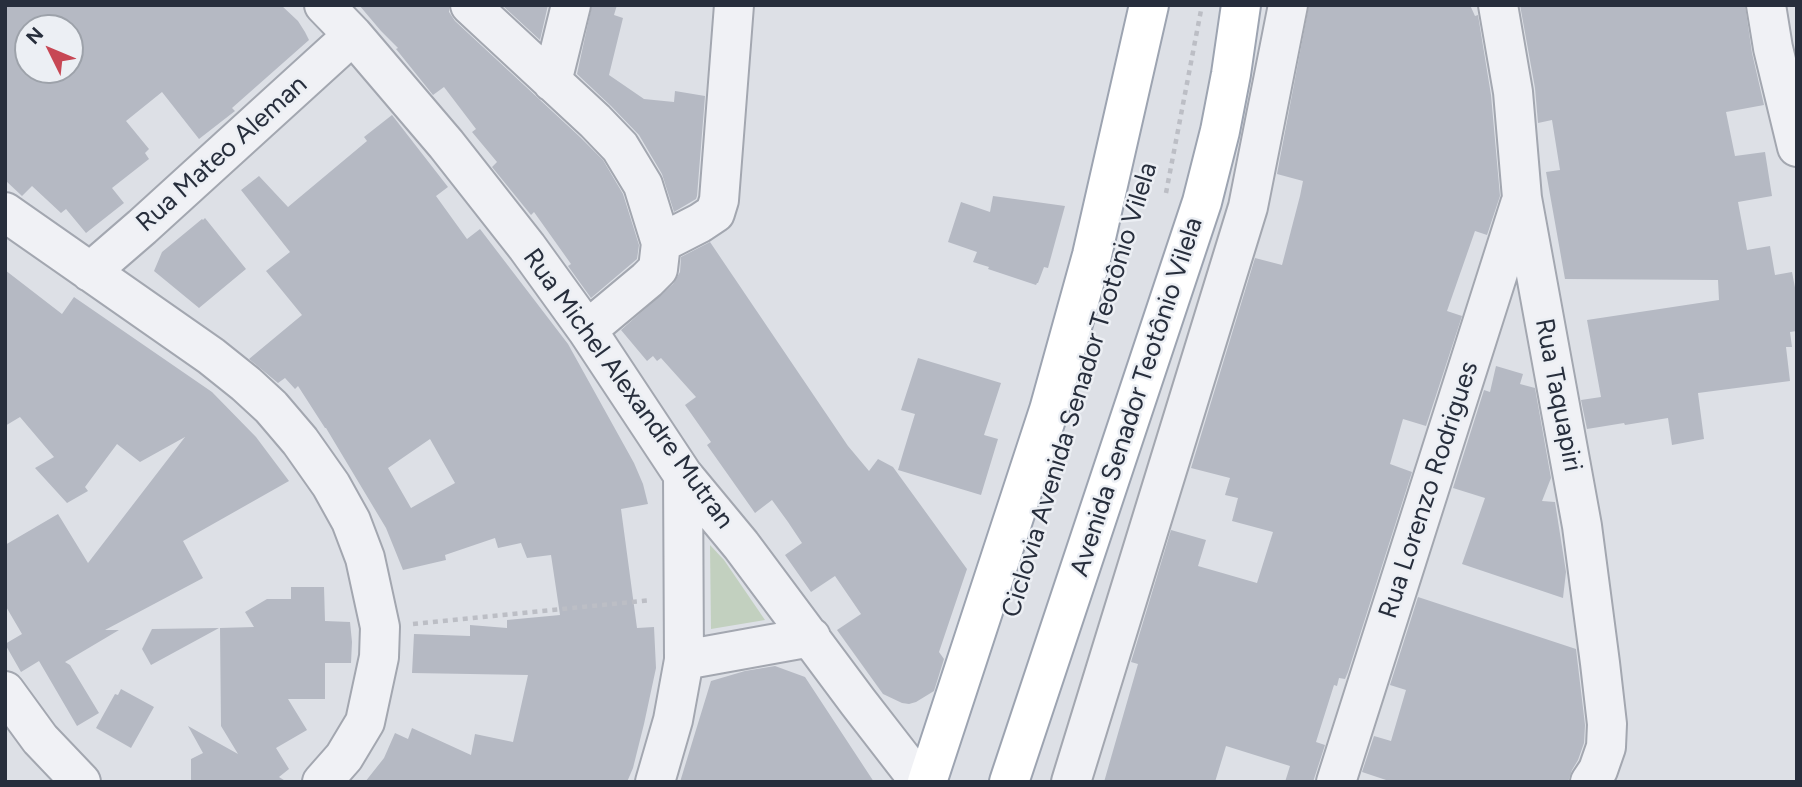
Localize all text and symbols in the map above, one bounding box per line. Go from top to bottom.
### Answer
north arrow [14,14,84,84]
text: N [21,22,48,49]
street label: Rua Mateo Aleman [130,69,314,239]
street label: Ciclovia Avenida Senador Teotônio Vilela [996,159,1164,621]
street label: Avenida Senador Teotônio Vilela [1064,214,1210,580]
street label: Rua Michel Alexandre Mutran [516,243,740,535]
street label: Rua Taquapiri [1528,316,1588,474]
street label: Rua Lorenzo Rodrigues [1373,358,1485,622]

